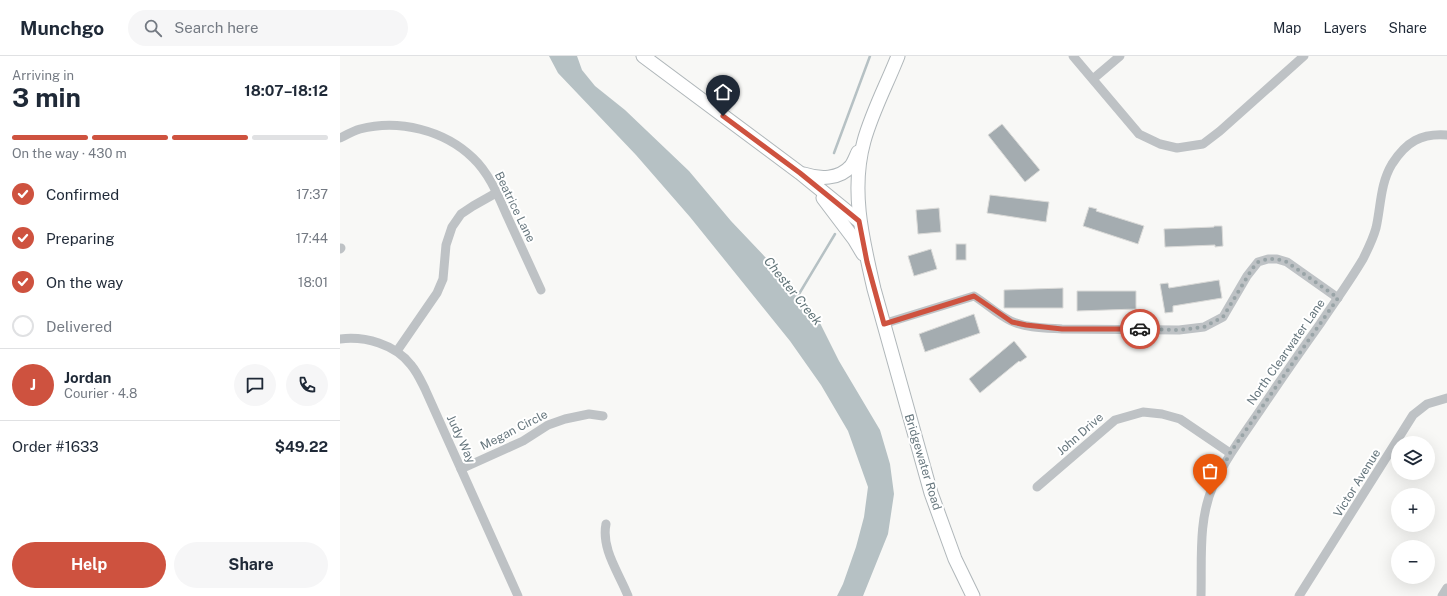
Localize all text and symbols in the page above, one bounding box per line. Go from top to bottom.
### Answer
search box [128,10,408,46]
text: Munchgo [20,17,104,39]
icon: search [142,17,164,39]
text: Search here [174,19,259,36]
text: Map [1273,20,1301,36]
text: Layers [1323,20,1367,36]
text: Share [1389,20,1427,36]
text: Arriving in [12,68,74,83]
pin [706,75,740,116]
icon: home [712,81,734,103]
text: 3 min [12,82,81,113]
text: 18:07–18:12 [244,82,328,99]
text: On the way · 430 m [12,146,127,161]
street label: Beatrice Lane [492,169,538,245]
icon: check [12,183,34,205]
text: Confirmed [46,186,119,203]
text: 17:37 [296,187,328,202]
icon: check [12,227,34,249]
text: Preparing [46,230,115,247]
text: 17:44 [296,231,328,246]
water label: Chester Creek [761,254,825,328]
icon: check [12,271,34,293]
text: On the way [46,274,123,291]
text: 18:01 [298,275,328,290]
street label: North Clearwater Lane [1244,296,1328,408]
courier [1120,309,1160,349]
text: Delivered [46,318,112,335]
icon: car [1129,318,1151,340]
button: chat [234,364,276,406]
button: phone [286,364,328,406]
text: Jordan [64,369,111,386]
text: J [30,376,36,393]
text: Courier · 4.8 [64,386,137,401]
street label: Megan Circle [478,407,550,453]
street label: John Drive [1054,410,1106,458]
street label: Bridgewater Road [902,412,944,512]
street label: Judy Way [444,413,478,466]
map controls [1391,436,1435,584]
button: layers [1391,436,1435,480]
text: Order #1633 [12,438,99,455]
text: $49.22 [275,438,328,455]
street label: Victor Avenue [1331,446,1384,520]
pin [1193,454,1227,495]
icon: bag [1199,460,1221,482]
button: + [1391,488,1435,532]
button: − [1391,540,1435,584]
button: Help [12,542,166,588]
button: Share [174,542,328,588]

